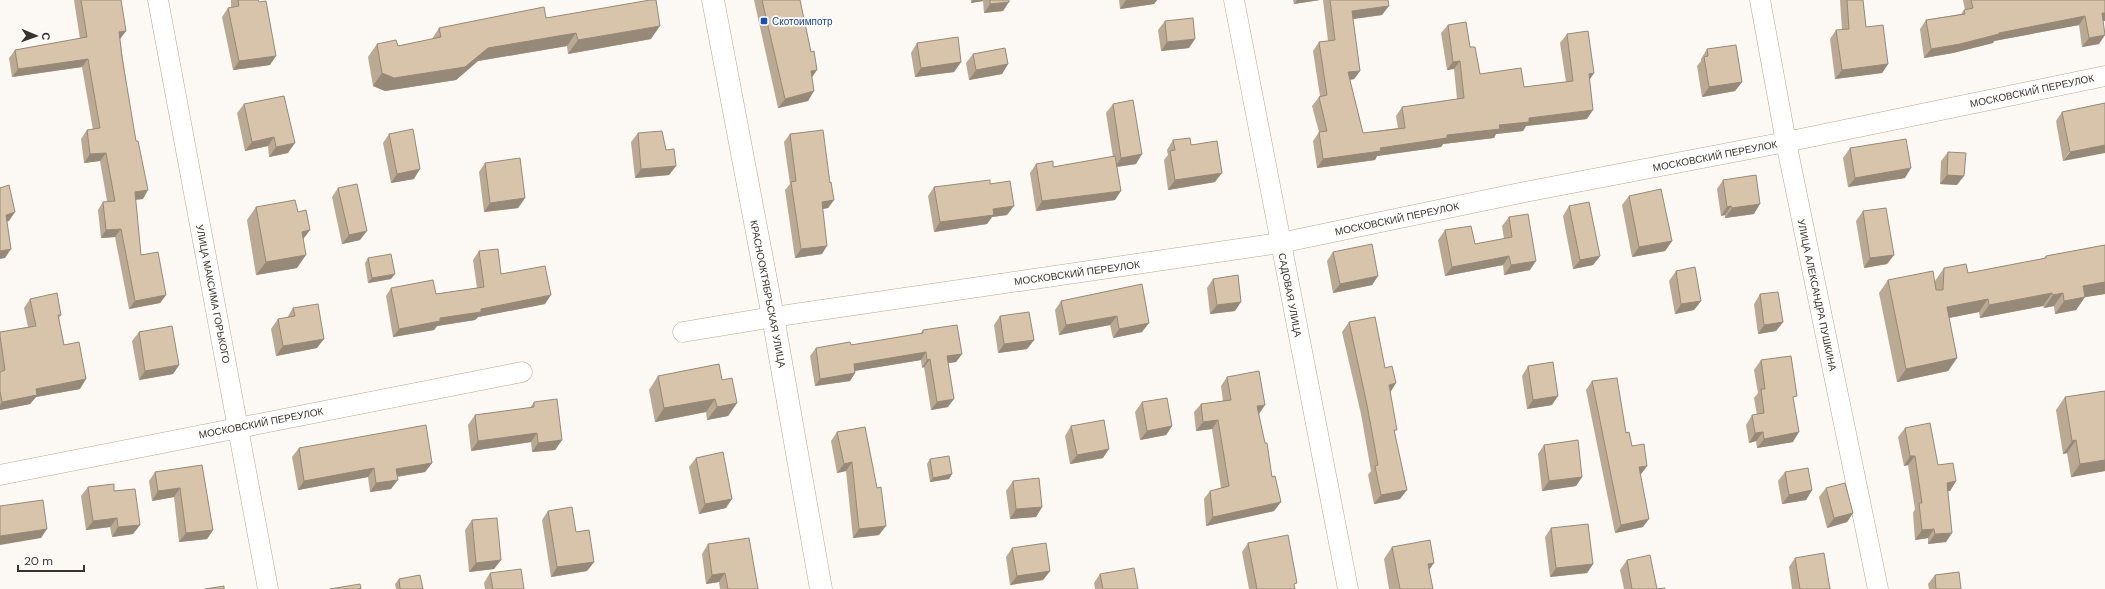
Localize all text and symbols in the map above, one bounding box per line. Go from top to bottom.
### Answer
place label: Скотоимпотр [772,15,833,28]
north arrow [16,16,56,56]
marker: Скотоимпотр [759,16,769,26]
text: С [39,32,53,41]
street label: МОСКОВСКИЙ ПЕРЕУЛОК [1969,71,2095,111]
street label: МОСКОВСКИЙ ПЕРЕУЛОК [1652,138,1779,174]
street label: МОСКОВСКИЙ ПЕРЕУЛОК [1334,199,1460,239]
street label: УЛИЦА АЛЕКСАНДРА ПУШКИНА [1795,218,1840,372]
street label: КРАСНООКТЯБРЬСКАЯ УЛИЦА [747,219,789,369]
street label: УЛИЦА МАКСИМА ГОРЬКОГО [193,223,233,365]
street label: САДОВАЯ УЛИЦА [1275,252,1305,338]
street label: МОСКОВСКИЙ ПЕРЕУЛОК [1013,258,1141,288]
street label: МОСКОВСКИЙ ПЕРЕУЛОК [198,405,325,441]
scale bar [18,547,84,573]
text: 20 m [24,553,53,569]

